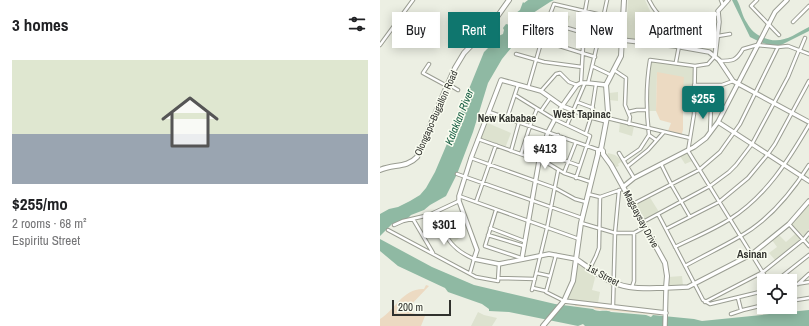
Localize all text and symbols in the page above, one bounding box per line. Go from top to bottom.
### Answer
chip: Buy [392,12,440,48]
chip: Rent [448,12,500,48]
chip: Filters [508,12,568,48]
chip: New [576,12,627,48]
chip: Apartment [635,12,716,48]
text: 3 homes [12,13,69,36]
icon: filters [346,13,368,35]
street label: Olongapo-Bugallon Road [411,68,461,158]
icon: home [154,86,226,158]
water label: Kalaklan River [442,86,477,147]
pin: $255 [679,86,727,120]
text: $255 [691,90,715,107]
district label: West Tapinac [553,107,611,121]
district label: New Kababae [478,111,536,125]
pin: $413 [521,136,569,170]
text: $413 [533,140,557,157]
street label: Magsaysay Drive [620,188,662,250]
text: $255/mo [12,192,68,215]
pin: $301 [420,212,468,246]
text: 2 rooms · 68 m² [12,215,87,232]
text: $301 [432,216,456,233]
text: Espiritu Street [12,232,80,249]
district label: Asinan [737,247,767,261]
street label: 1st Street [584,261,622,289]
map controls [757,274,797,314]
button: locate [757,274,797,314]
scale bar [392,298,451,317]
text: 200 m [398,300,423,314]

